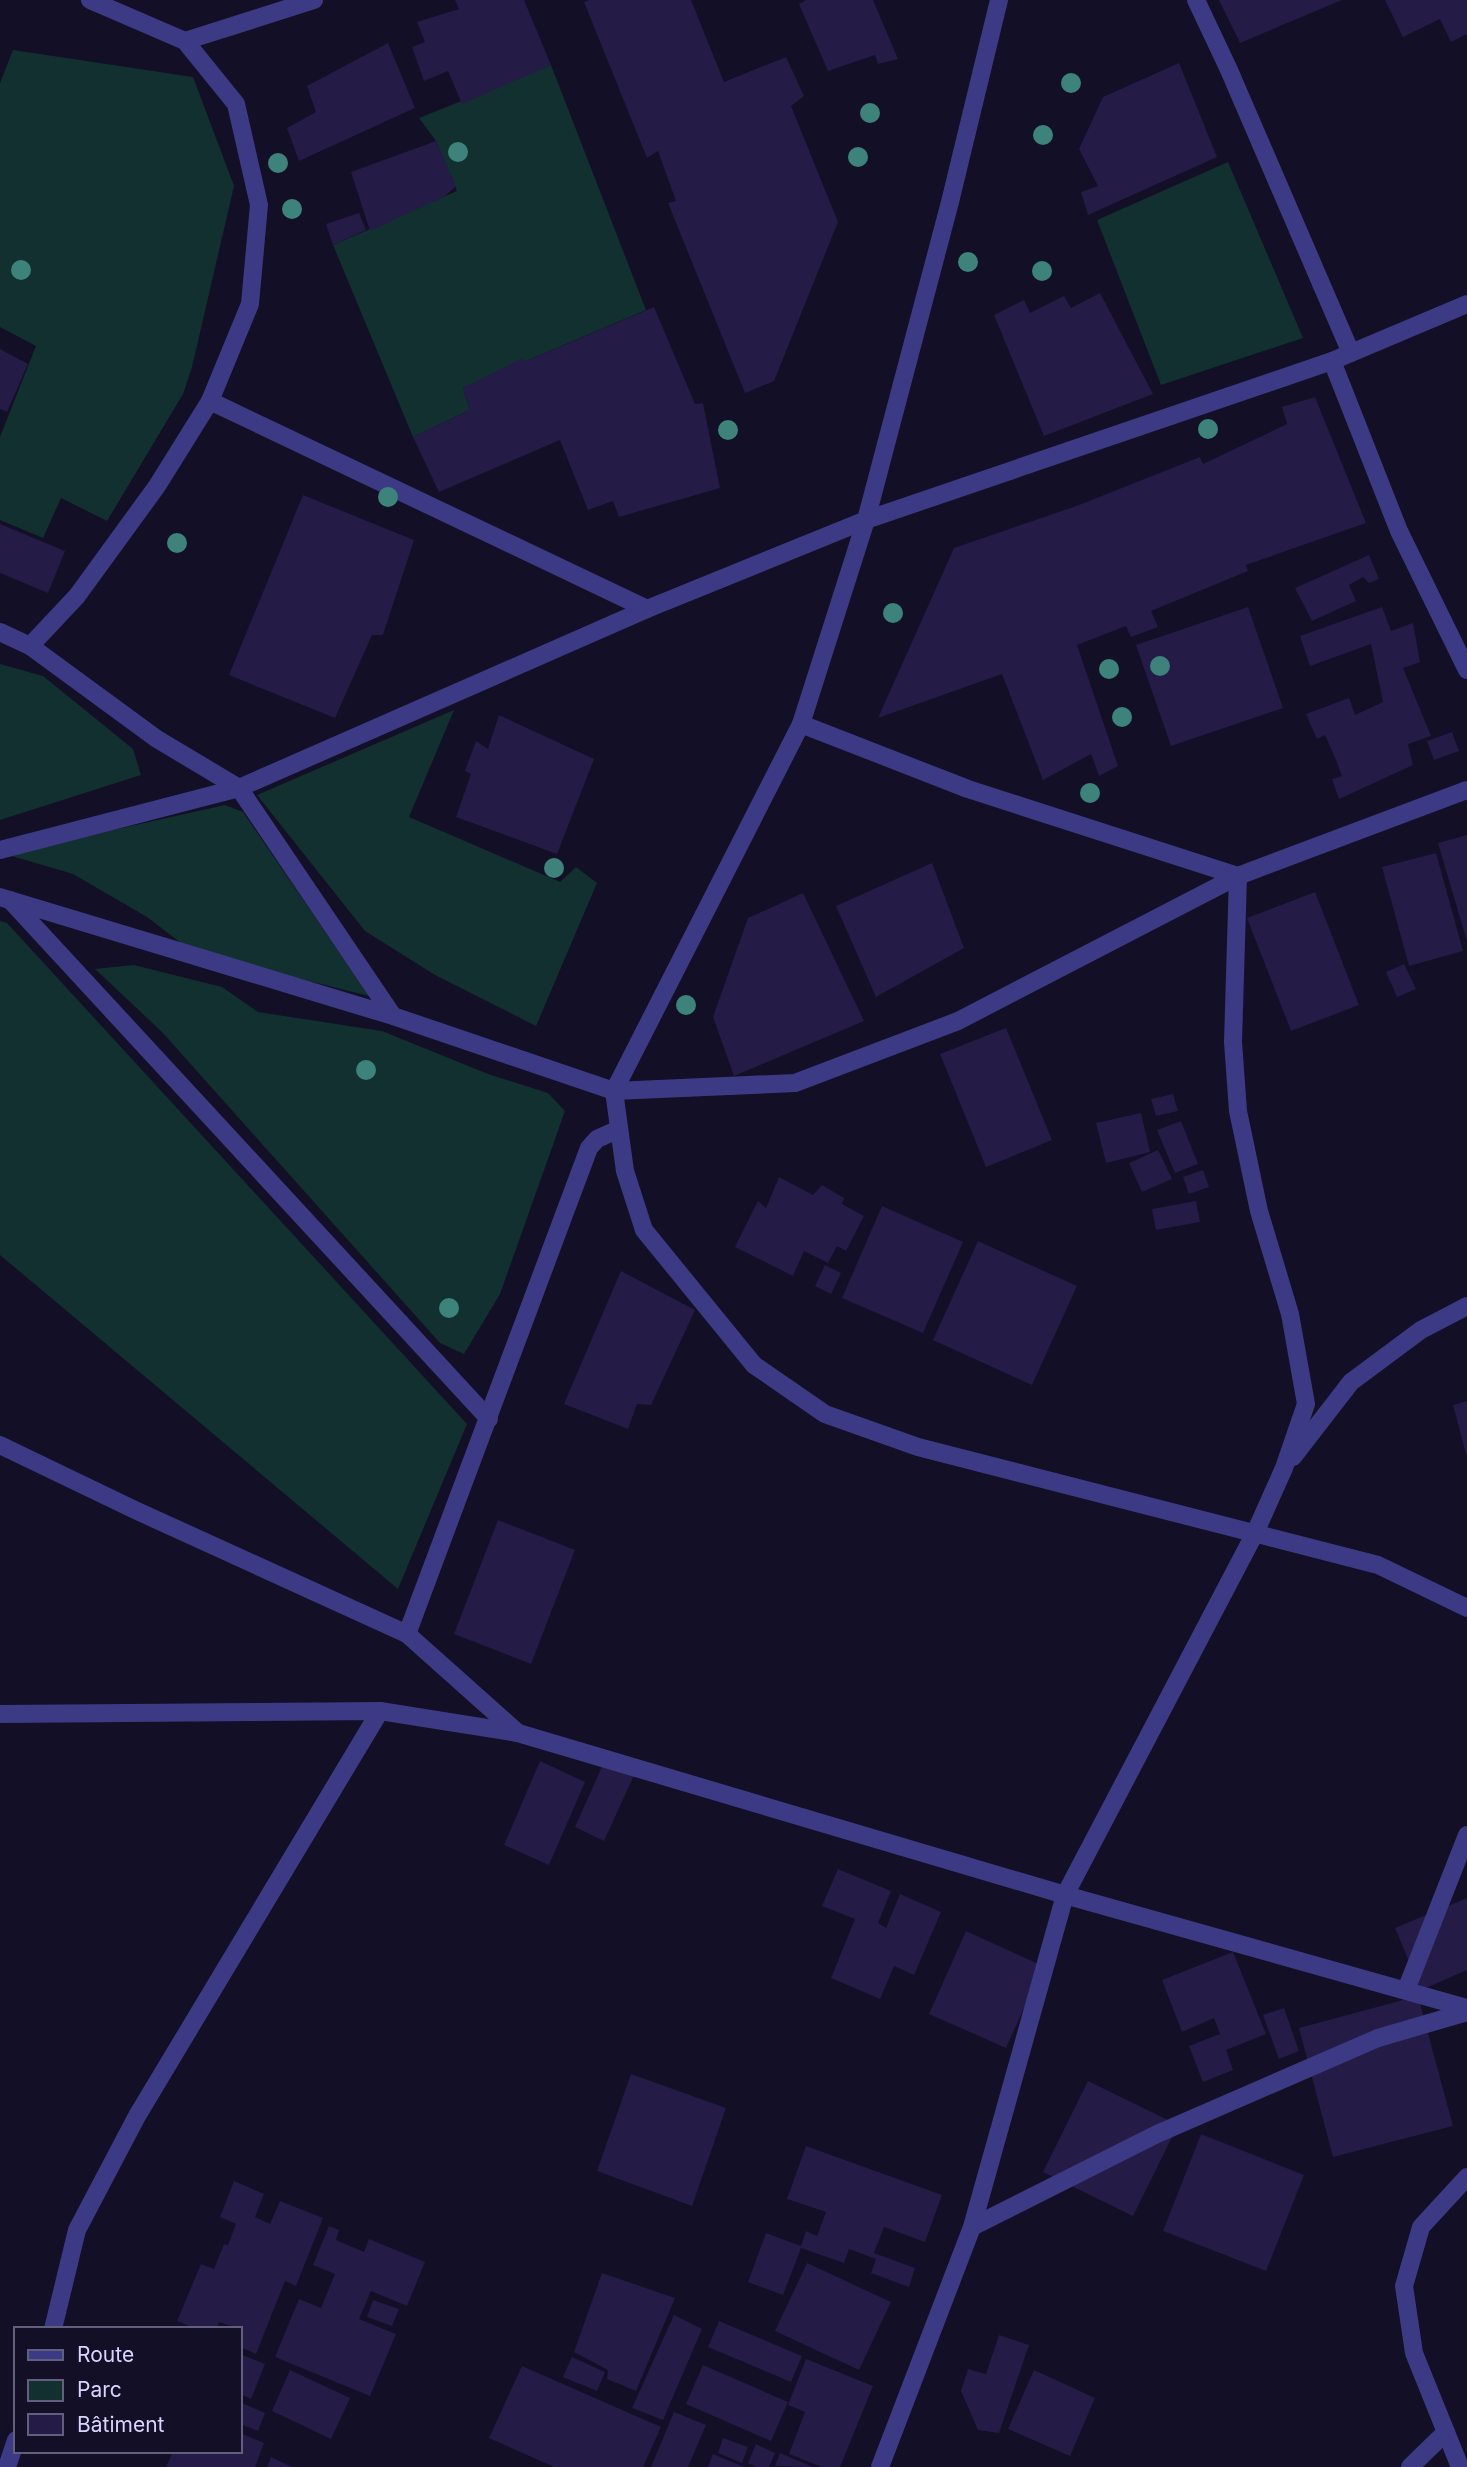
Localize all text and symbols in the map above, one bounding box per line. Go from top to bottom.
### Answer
legend [14,2327,242,2453]
text: Route [77,2342,134,2367]
text: Parc [77,2377,122,2402]
text: Bâtiment [77,2412,165,2437]

